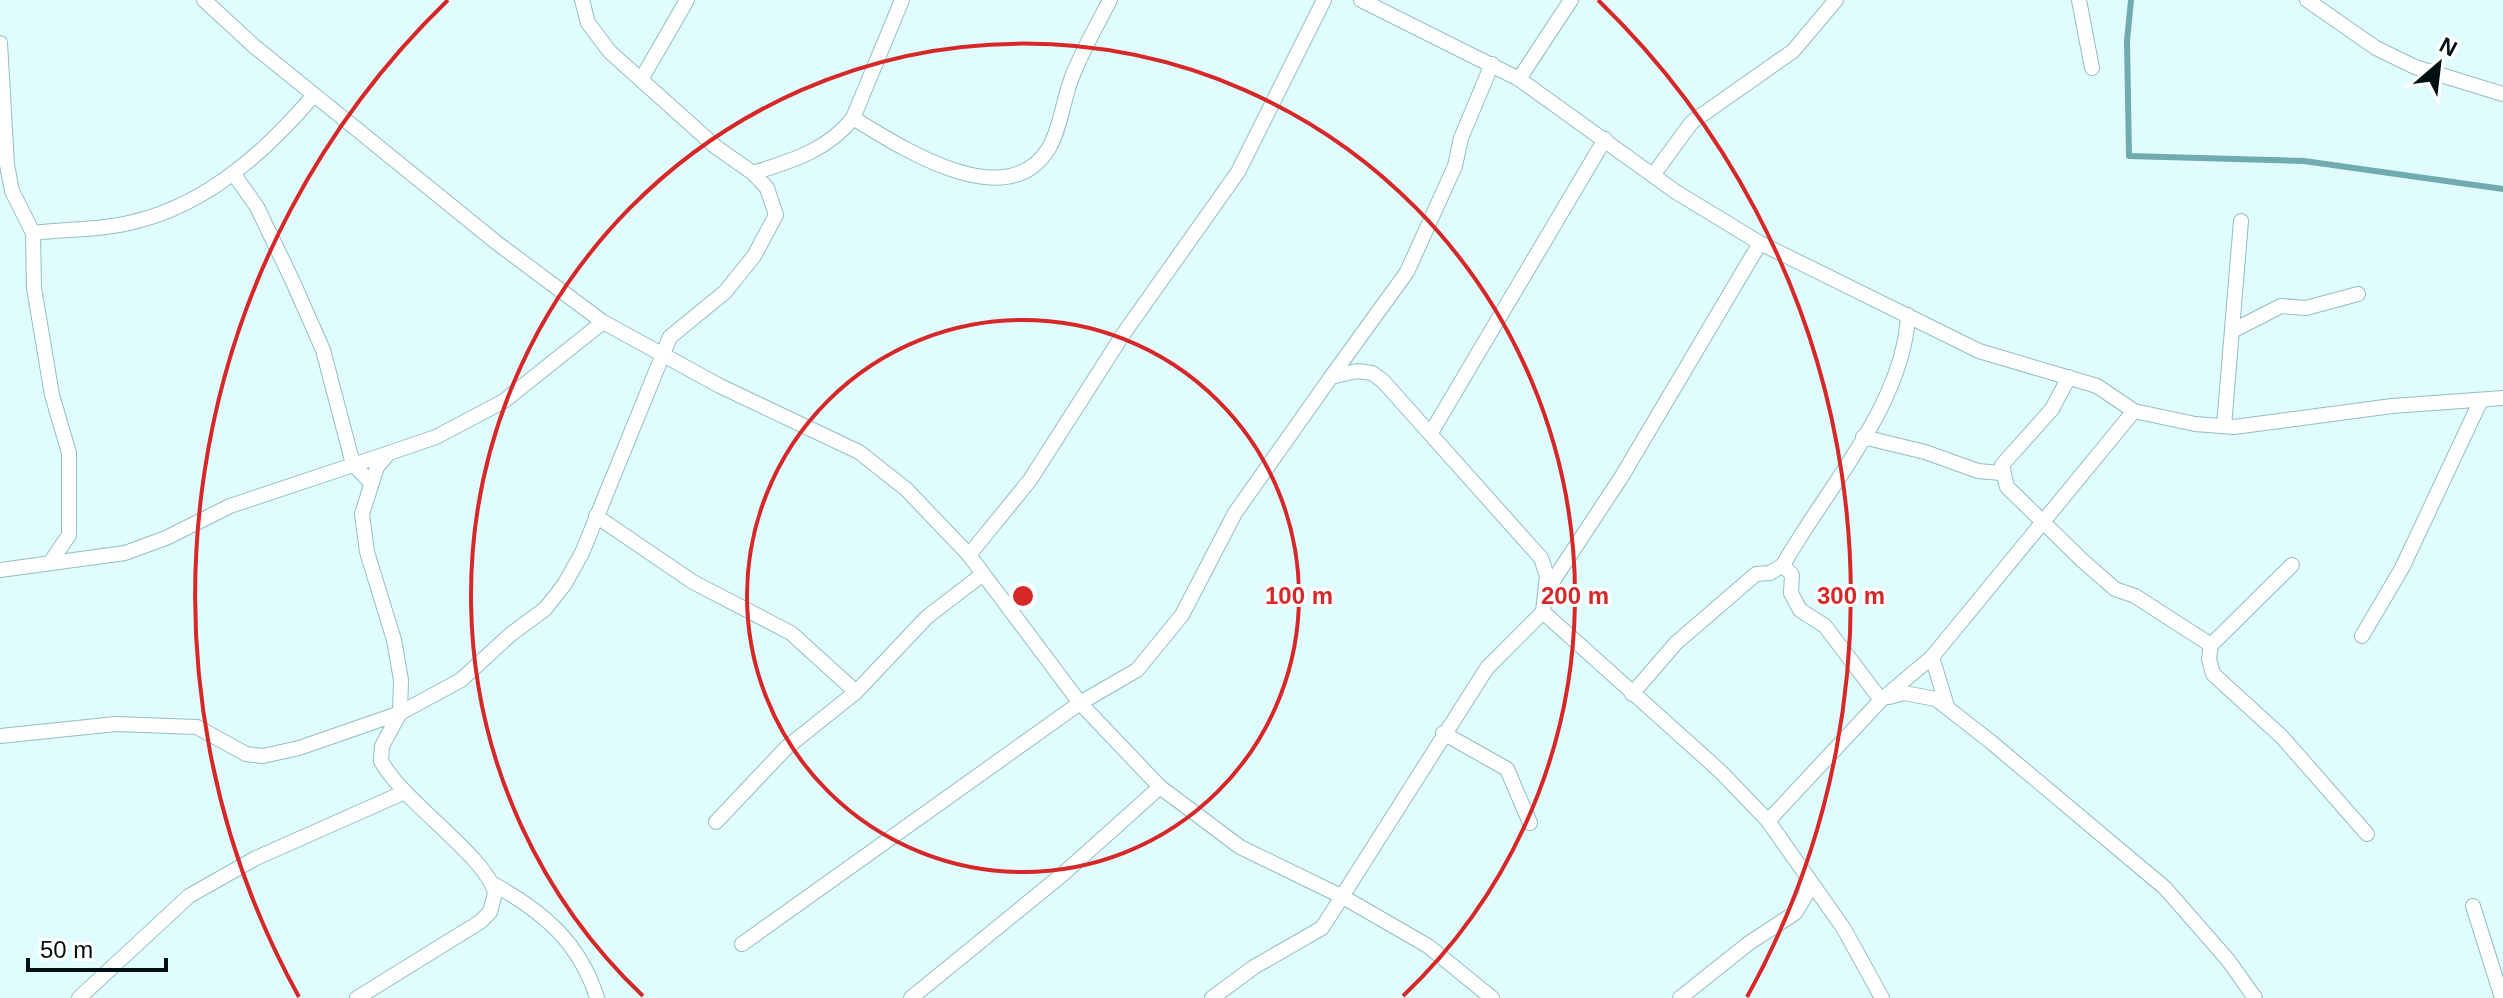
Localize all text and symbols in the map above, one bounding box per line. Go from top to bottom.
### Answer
north arrow [2399,24,2479,104]
text: N [2435,32,2461,62]
centre of rings [1009,582,1037,610]
text: 100 m [1265,582,1333,609]
text: 200 m [1541,582,1609,609]
text: 300 m [1817,582,1885,609]
scale bar [28,922,166,972]
text: 50 m [40,936,93,963]

